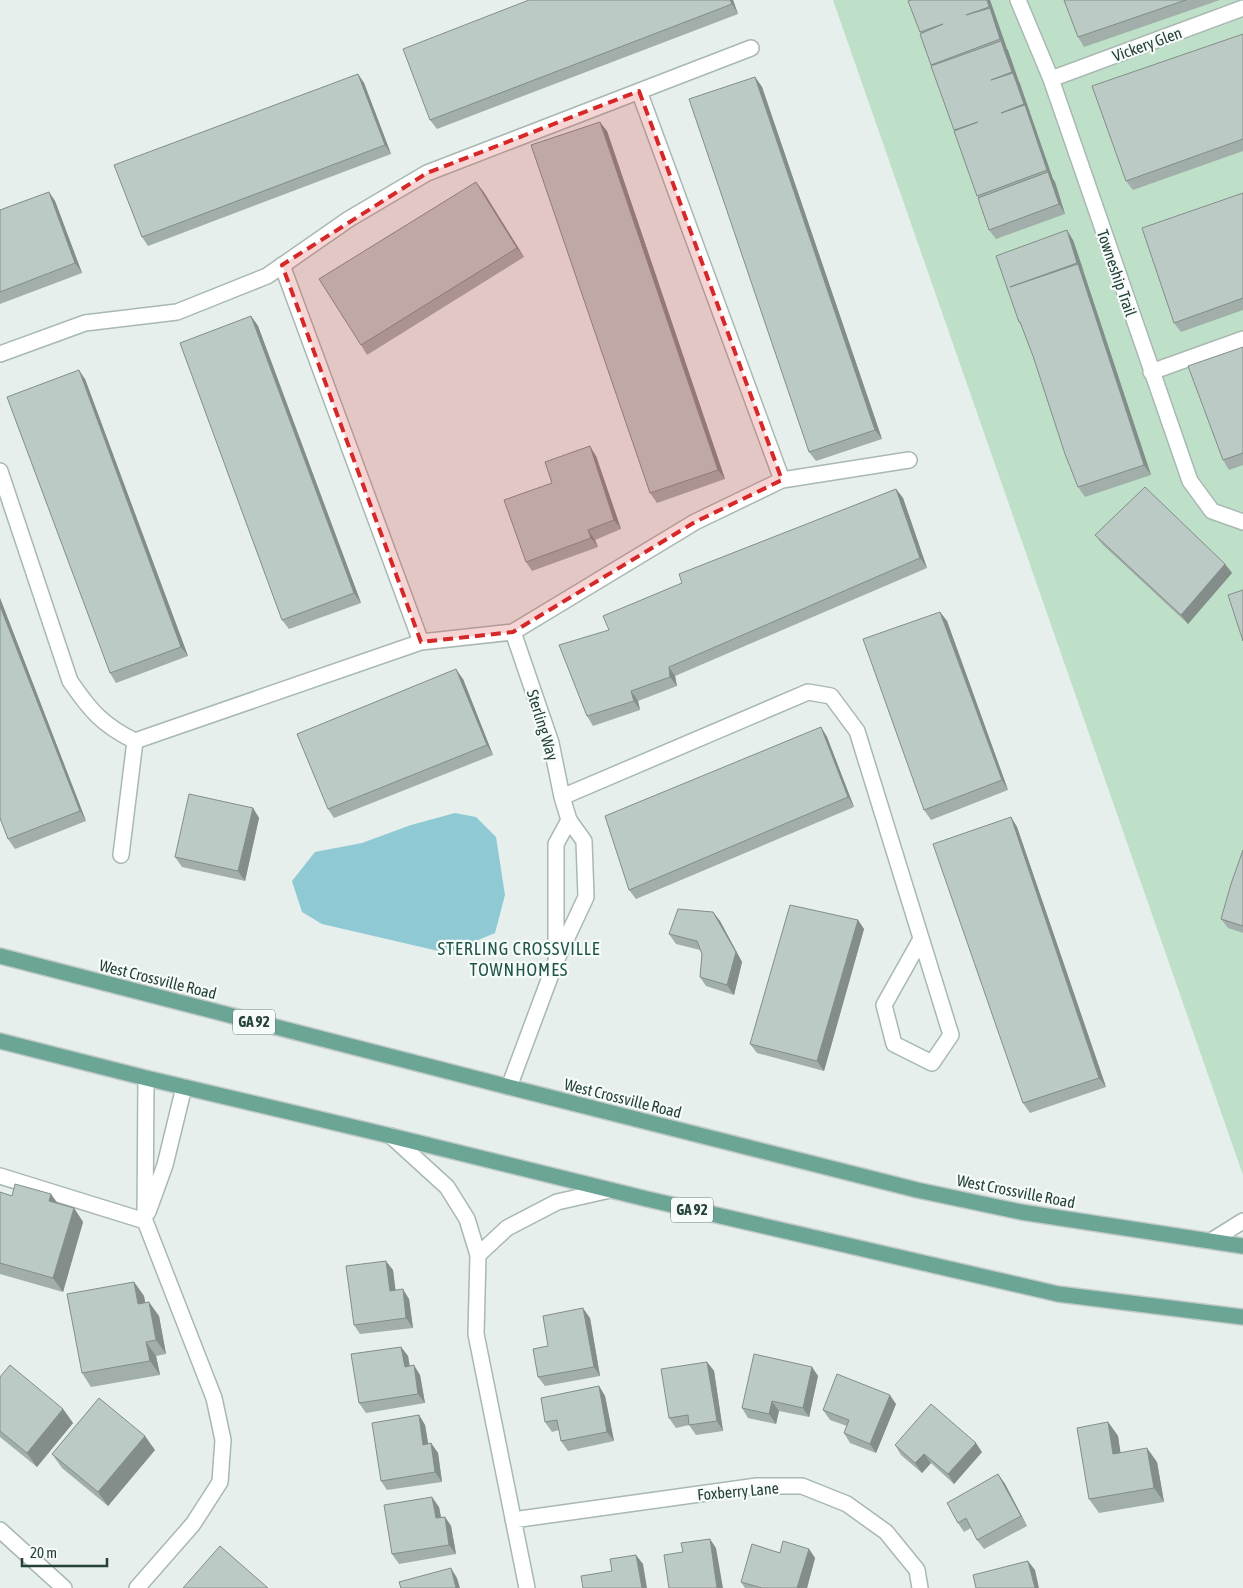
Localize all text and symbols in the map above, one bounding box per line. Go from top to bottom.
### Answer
street label: Vickery Glen [1110,23,1184,66]
street label: Towneship Trail [1093,227,1141,320]
street label: Sterling Way [523,687,562,763]
district label: STERLING CROSSVILLE TOWNHOMES [438,938,600,980]
street label: West Crossville Road [98,956,218,1002]
road number: GA 92 [233,1010,275,1034]
street label: West Crossville Road [563,1075,683,1121]
street label: West Crossville Road [955,1171,1077,1211]
road number: GA 92 [671,1198,713,1222]
street label: Foxberry Lane [697,1478,780,1505]
scale bar [22,1536,108,1568]
text: 20 m [30,1544,57,1561]

